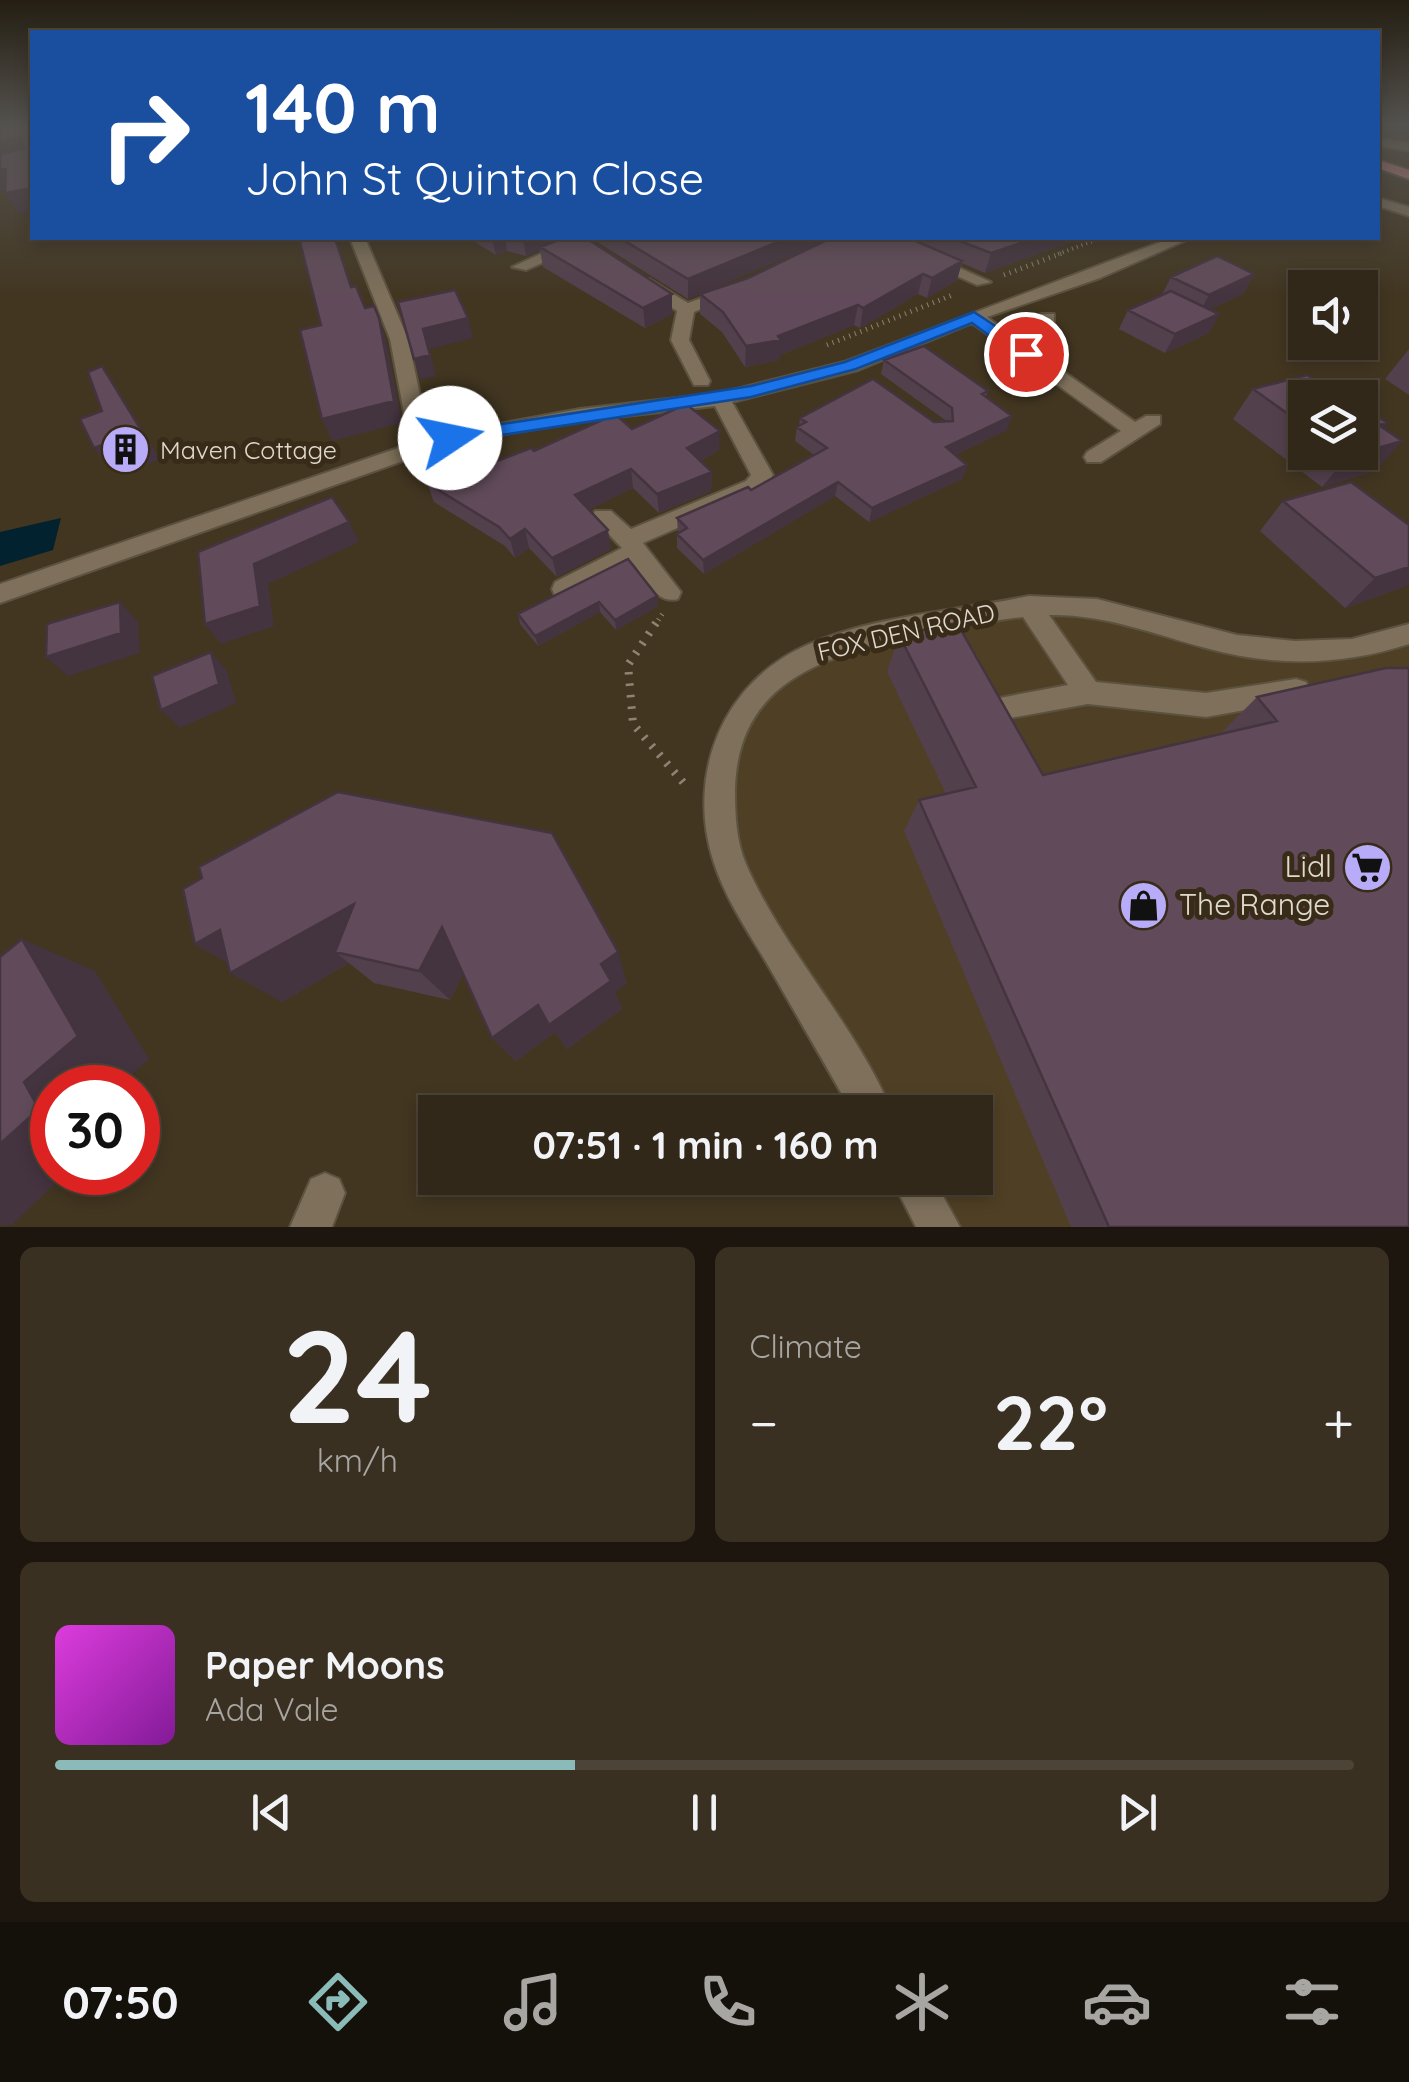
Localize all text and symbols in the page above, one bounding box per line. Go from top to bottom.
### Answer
text: 140 m [245,63,441,151]
icon: right [80,70,210,200]
text: John St Quinton Close [245,150,704,206]
map controls [1288,270,1378,470]
button: sound [1288,270,1378,360]
pin [984,312,1069,397]
icon: arrive [999,327,1054,382]
button: layers [1288,380,1378,470]
position arrow [398,386,502,490]
building icon: Maven Cottage [99,424,151,476]
place label: Maven Cottage [160,434,337,465]
street label: FOX DEN ROAD [814,596,998,667]
supermarket icon: Lidl [1341,841,1393,893]
place label: Lidl [1285,847,1332,885]
shop icon: The Range [1118,879,1170,931]
place label: The Range [1179,885,1330,923]
speed limit sign: 30 [30,1065,160,1195]
text: 07:51 · 1 min · 160 m [532,1121,879,1169]
text: 24 [282,1293,432,1456]
text: Climate [750,1326,862,1366]
text: 22° [993,1375,1108,1469]
text: − [750,1388,778,1457]
text: + [1323,1388,1354,1457]
text: km/h [317,1440,398,1480]
text: Paper Moons [205,1641,445,1689]
text: Ada Vale [205,1689,339,1729]
icon: previous [244,1785,299,1840]
icon: pause [677,1785,732,1840]
icon: next [1110,1785,1165,1840]
icon: directions [303,1967,373,2037]
icon: music [498,1967,568,2037]
icon: phone [693,1967,763,2037]
icon: climate [887,1967,957,2037]
icon: car [1082,1967,1152,2037]
icon: filters [1277,1967,1347,2037]
text: 07:50 [62,1974,179,2030]

